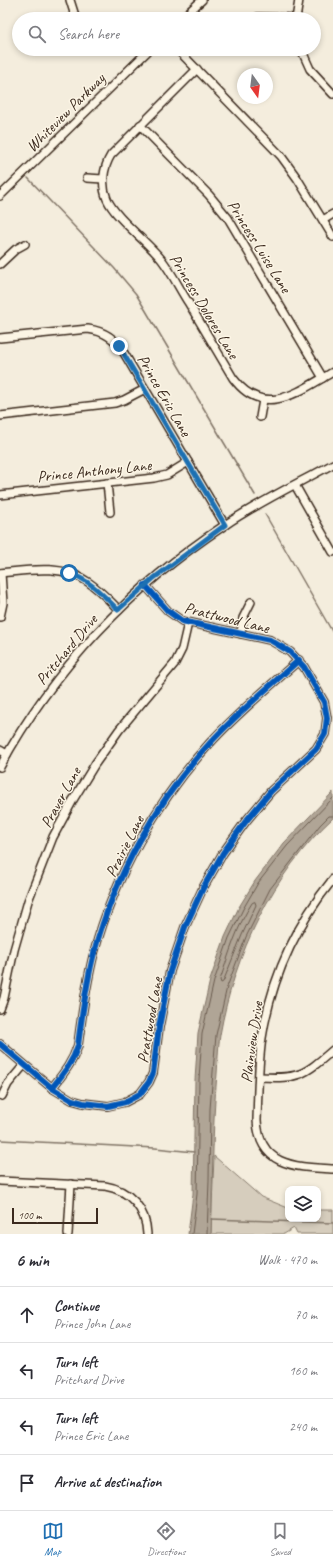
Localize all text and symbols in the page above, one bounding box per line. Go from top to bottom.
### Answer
search box [12,12,321,56]
icon: search [26,23,48,45]
text: Search here [58,25,119,44]
street label: Whiteview Parkway [22,68,110,156]
north arrow [237,68,273,104]
street label: Princess Luise Lane [223,197,297,298]
street label: Princess Dolores Lane [165,250,244,364]
route end [110,337,128,355]
street label: Prince Eric Lane [133,351,197,442]
street label: Prince Anthony Lane [36,455,154,487]
route start [60,564,78,582]
street label: Prattwood Lane [182,598,273,639]
street label: Pritchard Drive [31,609,103,689]
street label: Praver Lane [36,762,86,831]
street label: Prairie Lane [101,811,150,881]
street label: Prattwood Lane [133,974,168,1065]
street label: Plainview Drive [236,999,268,1084]
map controls [285,1186,321,1222]
button: layers [285,1186,321,1222]
scale bar [12,1206,98,1225]
text: 100 m [18,1208,42,1222]
text: 6 min [16,1250,49,1271]
text: Walk · 470 m [258,1252,317,1268]
text: Continue [54,1297,99,1316]
icon: ahead [16,1304,38,1326]
text: 70 m [295,1307,317,1323]
text: Prince John Lane [54,1316,130,1332]
text: Turn left [54,1353,97,1372]
icon: left [16,1360,38,1382]
text: 160 m [289,1363,317,1379]
text: Pritchard Drive [54,1372,124,1388]
text: Turn left [54,1409,97,1428]
icon: left [16,1416,38,1438]
text: 240 m [289,1419,317,1435]
text: Prince Eric Lane [54,1428,128,1444]
icon: arrive [16,1472,38,1494]
text: Arrive at destination [54,1473,161,1492]
tab: Map [42,1520,64,1558]
tab: Directions [147,1520,186,1558]
tab: Saved [269,1520,291,1558]

